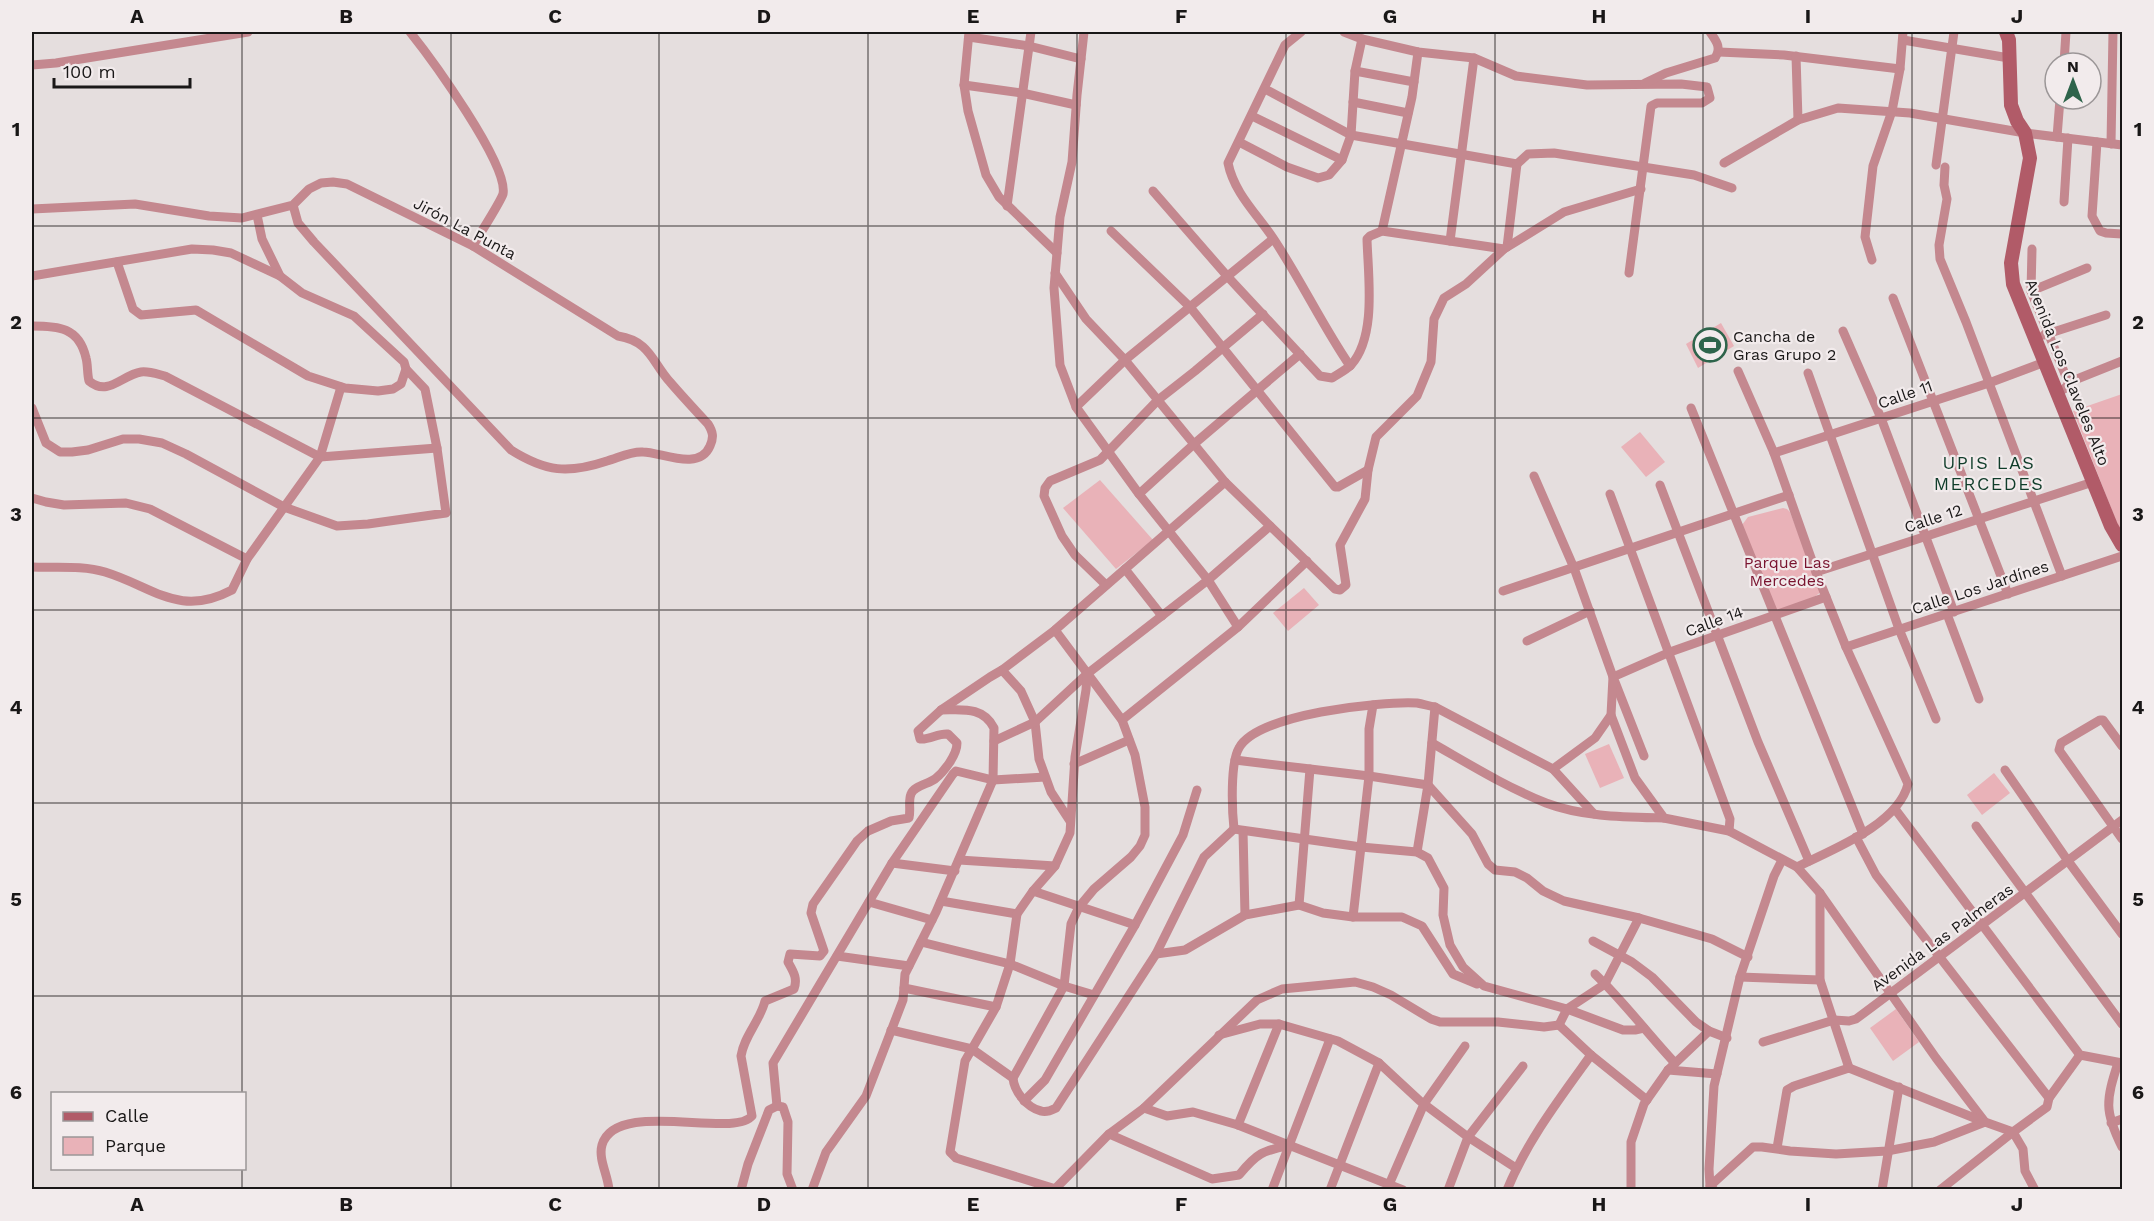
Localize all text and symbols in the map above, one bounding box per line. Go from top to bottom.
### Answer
text: A [130,4,144,28]
text: B [339,4,353,28]
text: C [548,4,562,28]
text: D [757,4,771,28]
text: E [967,4,979,28]
text: F [1175,4,1187,28]
text: G [1383,4,1397,28]
text: H [1592,4,1606,28]
text: I [1805,4,1811,28]
text: J [2011,4,2023,28]
scale bar [54,51,190,89]
north arrow [2043,51,2103,111]
text: N [2067,57,2079,76]
text: 100 m [63,61,116,82]
text: 1 [12,117,20,141]
text: 1 [2134,117,2142,141]
street label: Jirón La Punta [410,193,519,263]
street label: Avenida Los Claveles Alto [2021,276,2114,468]
text: 2 [10,310,22,334]
text: 2 [2132,310,2144,334]
sports icon: Cancha de Gras Grupo 2 [1692,327,1728,363]
place label: Cancha de Gras Grupo 2 [1733,327,1836,364]
street label: Calle 11 [1875,376,1935,413]
district label: UPIS LAS MERCEDES [1934,452,2044,494]
street label: Calle 12 [1902,500,1965,537]
text: 3 [10,502,22,526]
text: 3 [2132,502,2144,526]
park label: Parque Las Mercedes [1744,553,1830,590]
street label: Calle Los Jardínes [1909,556,2051,619]
street label: Calle 14 [1683,602,1746,641]
text: 4 [10,695,23,719]
text: 4 [2132,695,2145,719]
street label: Avenida Las Palmeras [1868,880,2017,995]
text: 5 [10,887,22,911]
text: 5 [2132,887,2144,911]
text: 6 [10,1080,22,1104]
text: 6 [2132,1080,2144,1104]
legend [51,1092,246,1170]
text: Calle [105,1105,149,1126]
text: Parque [105,1135,166,1156]
text: A [130,1192,144,1216]
text: B [339,1192,353,1216]
text: C [548,1192,562,1216]
text: D [757,1192,771,1216]
text: E [967,1192,979,1216]
text: F [1175,1192,1187,1216]
text: G [1383,1192,1397,1216]
text: H [1592,1192,1606,1216]
text: I [1805,1192,1811,1216]
text: J [2011,1192,2023,1216]

